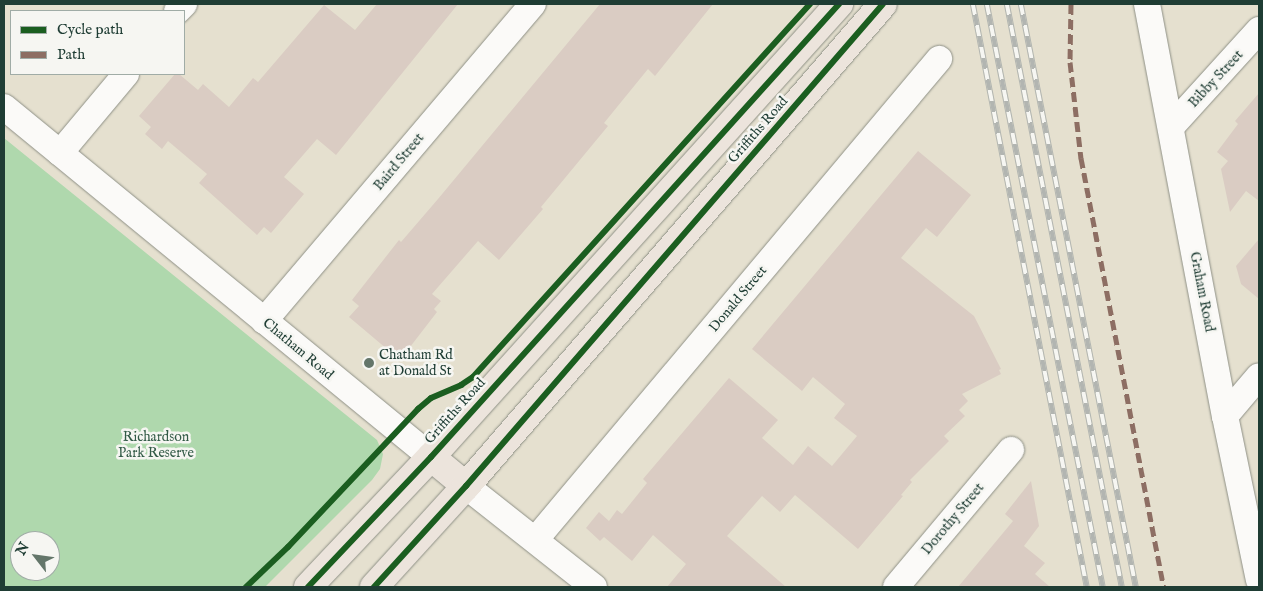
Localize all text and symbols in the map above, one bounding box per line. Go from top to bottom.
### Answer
legend [10,10,185,75]
text: Cycle path [57,20,123,39]
text: Path [57,45,85,64]
street label: Bibby Street [1185,47,1247,111]
street label: Griffiths Road [724,93,792,167]
street label: Baird Street [370,130,428,194]
street label: Graham Road [1186,250,1218,334]
street label: Donald Street [705,262,771,336]
street label: Chatham Road [259,314,337,384]
place label: Chatham Rd at Donald St [379,347,453,380]
marker: Chatham Rd at Donald St [363,357,375,369]
street label: Griffiths Road [421,375,489,447]
park label: Richardson Park Reserve [118,429,194,462]
street label: Dorothy Street [918,480,988,558]
north arrow [10,531,60,581]
text: N [12,539,34,559]

